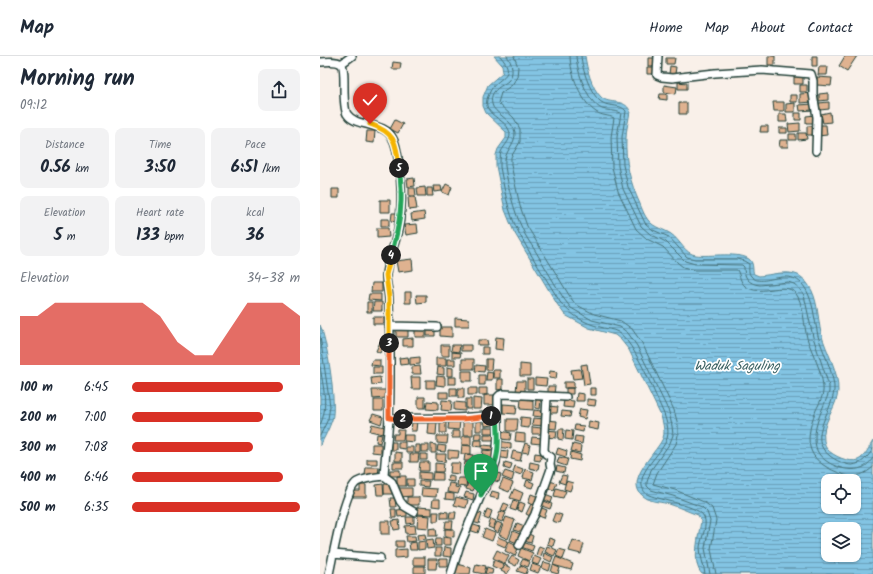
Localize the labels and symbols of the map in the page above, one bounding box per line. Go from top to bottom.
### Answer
pin [353,83,387,124]
pin: 5 [389,158,409,178]
pin: 4 [381,245,401,265]
pin: 3 [379,333,399,353]
water label: Waduk Saguling [694,356,780,377]
pin: 1 [481,406,501,426]
pin: 2 [393,409,413,429]
pin [464,454,498,495]

